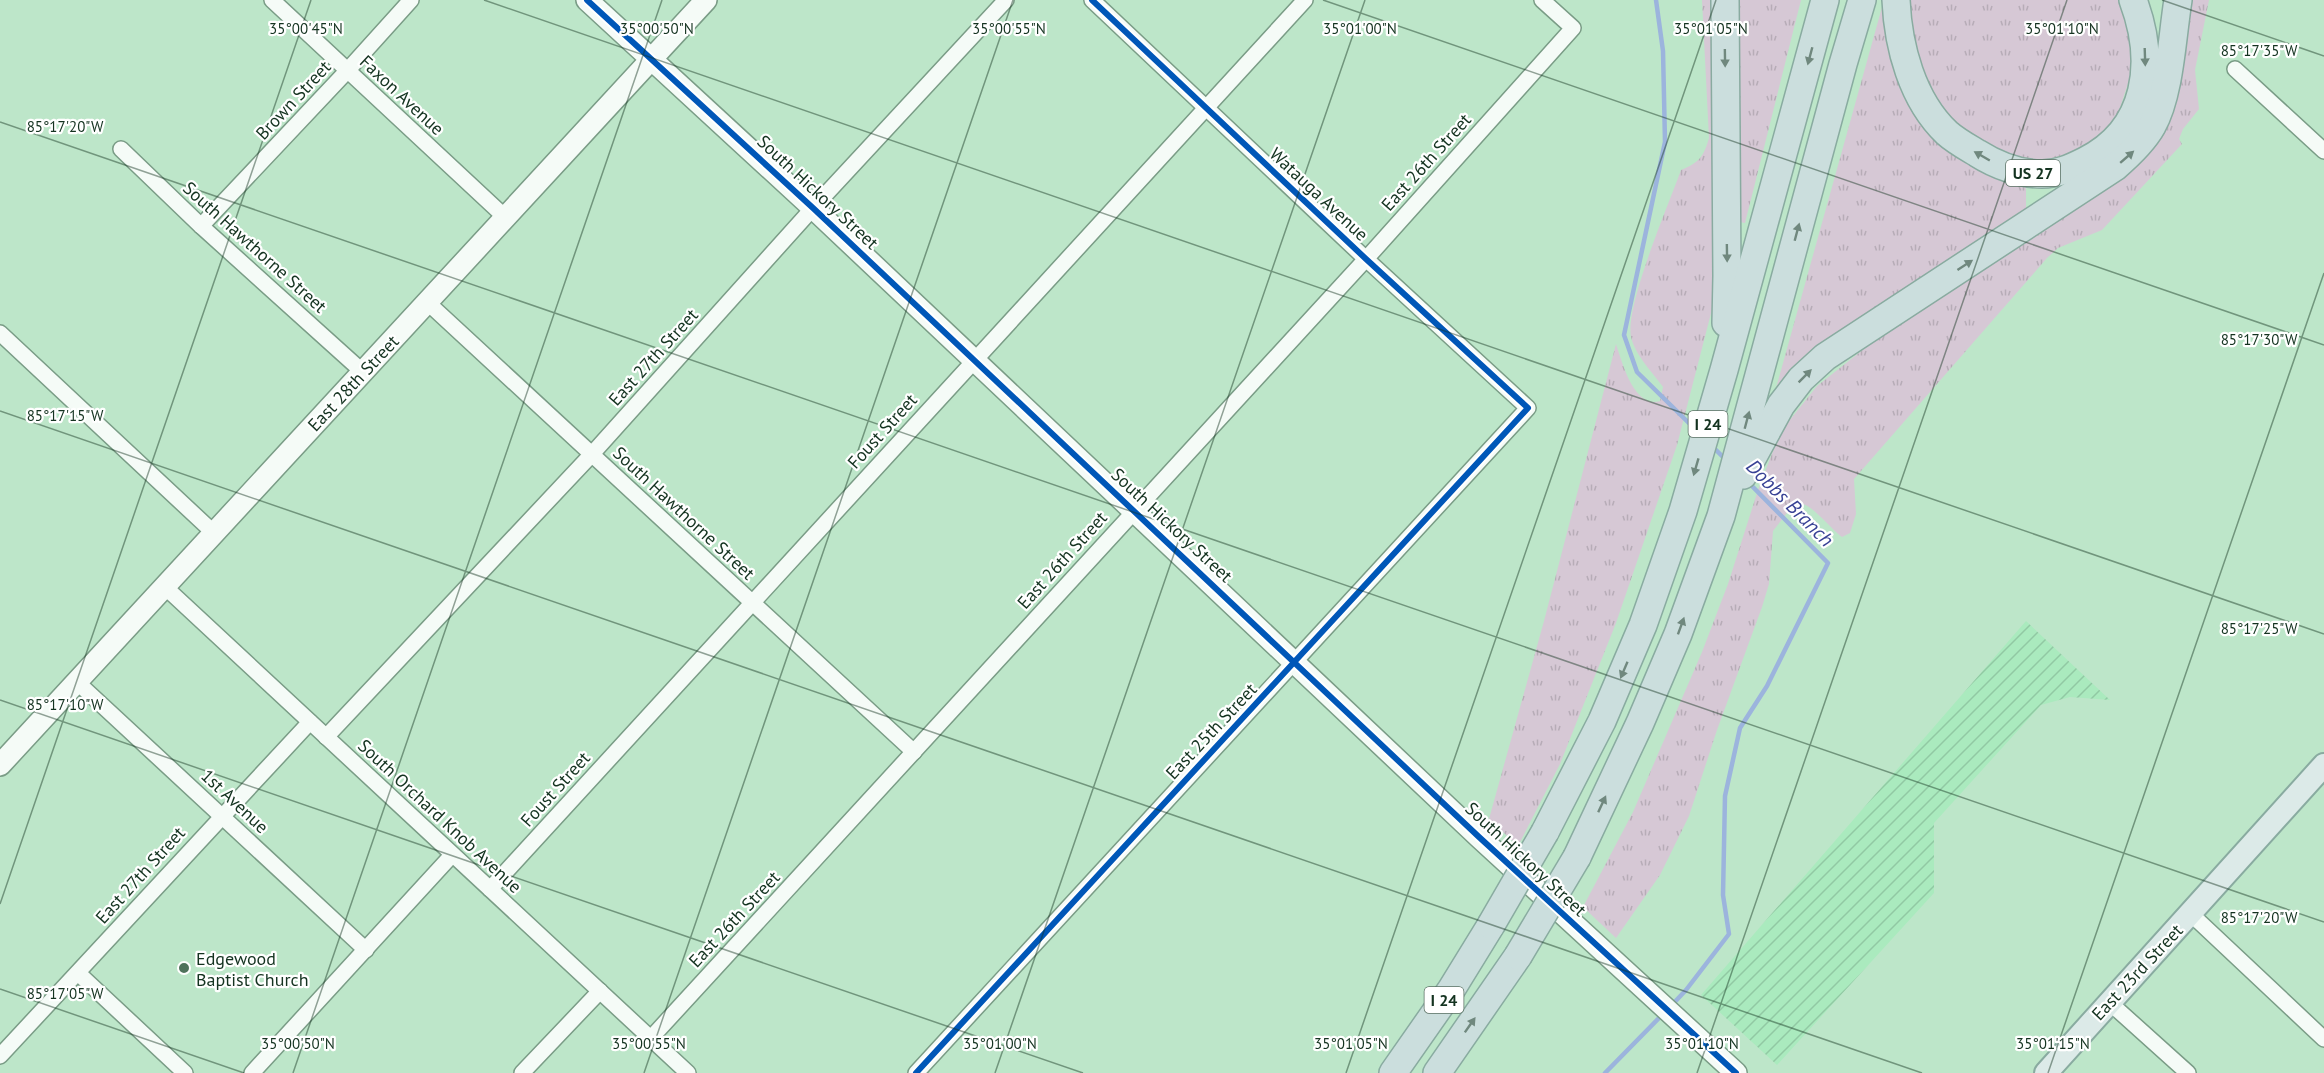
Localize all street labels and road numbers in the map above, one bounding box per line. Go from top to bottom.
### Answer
street label: Faxon Avenue [355,50,449,140]
street label: Brown Street [251,56,335,144]
street label: East 26th Street [1376,108,1476,216]
street label: South Hickory Street [753,130,883,254]
street label: Watauga Avenue [1265,142,1373,246]
road number: US 27 [2006,160,2060,186]
street label: South Hawthorne Street [178,176,332,318]
street label: East 27th Street [603,304,703,410]
street label: East 28th Street [303,330,403,436]
street label: Foust Street [842,389,922,473]
road number: I 24 [1688,411,1728,437]
street label: South Hawthorne Street [608,441,760,585]
street label: South Hickory Street [1107,463,1237,587]
street label: East 26th Street [1012,506,1112,614]
street label: East 25th Street [1161,678,1261,784]
street label: South Orchard Knob Avenue [353,734,527,898]
street label: Foust Street [515,747,595,831]
street label: 1st Avenue [196,764,274,838]
street label: South Hickory Street [1461,797,1591,921]
street label: East 27th Street [90,822,190,928]
street label: East 26th Street [684,866,784,972]
street label: East 23rd Street [2087,919,2187,1025]
road number: I 24 [1424,987,1464,1013]

